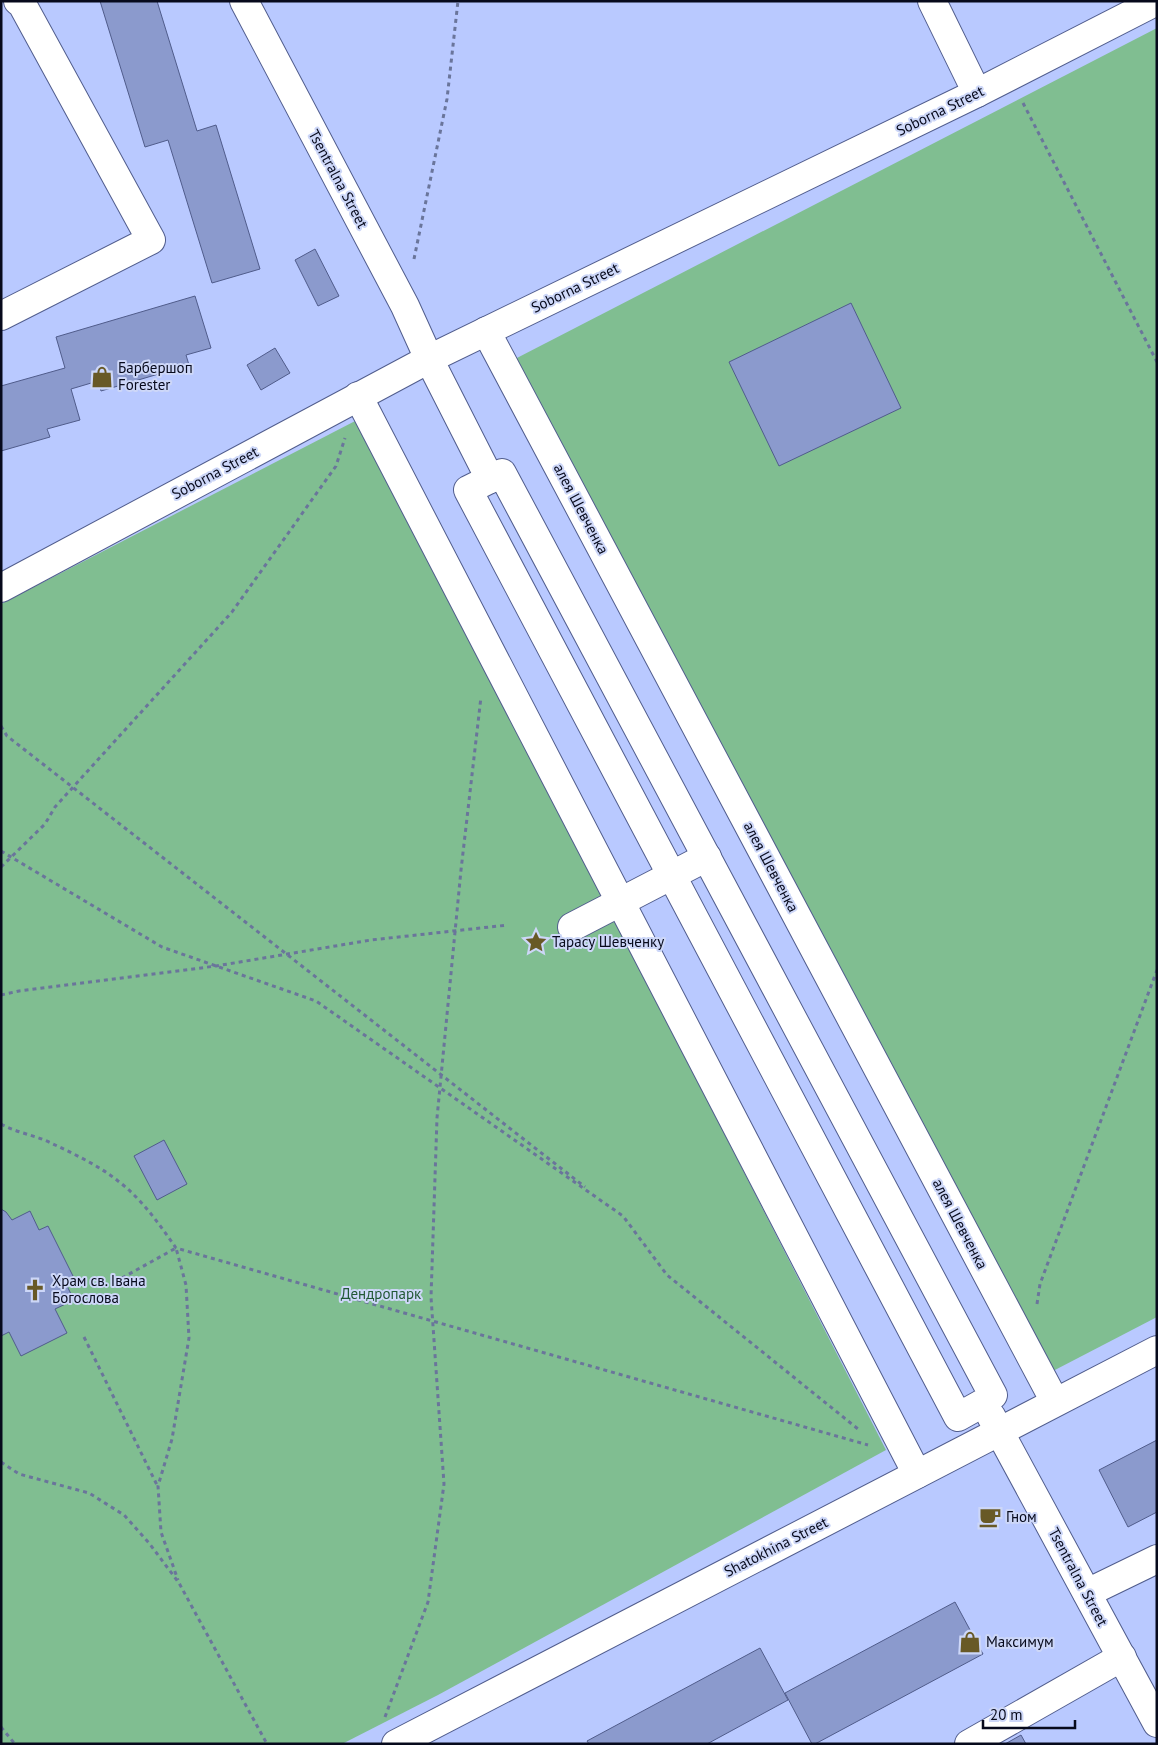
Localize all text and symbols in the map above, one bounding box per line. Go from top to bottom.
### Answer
street label: Soborna Street [893,81,987,140]
street label: Tsentralna Street [305,126,372,231]
street label: Soborna Street [528,258,622,317]
place label: Барбершоп Forester [118,358,193,394]
shop icon: Барбершоп Forester [89,364,115,390]
street label: Soborna Street [168,442,261,503]
street label: алея Шевченка [550,460,613,557]
street label: алея Шевченка [740,818,803,915]
place icon: Тарасу Шевченку [523,929,549,955]
place label: Тарасу Шевченку [552,932,664,951]
street label: алея Шевченка [929,1175,992,1272]
place label: Храм св. Iвана Богослова [52,1271,146,1307]
church icon: Храм св. Iвана Богослова [22,1277,48,1303]
park label: Дендропарк [341,1284,422,1303]
cafe icon: Гном [977,1504,1003,1530]
place label: Гном [1006,1507,1037,1526]
street label: Shatokhina Street [721,1512,831,1581]
street label: Tsentralna Street [1045,1524,1112,1629]
shop icon: Максимум [957,1629,983,1655]
place label: Максимум [986,1632,1054,1651]
scale bar [983,1698,1076,1730]
text: 20 m [990,1705,1023,1724]

